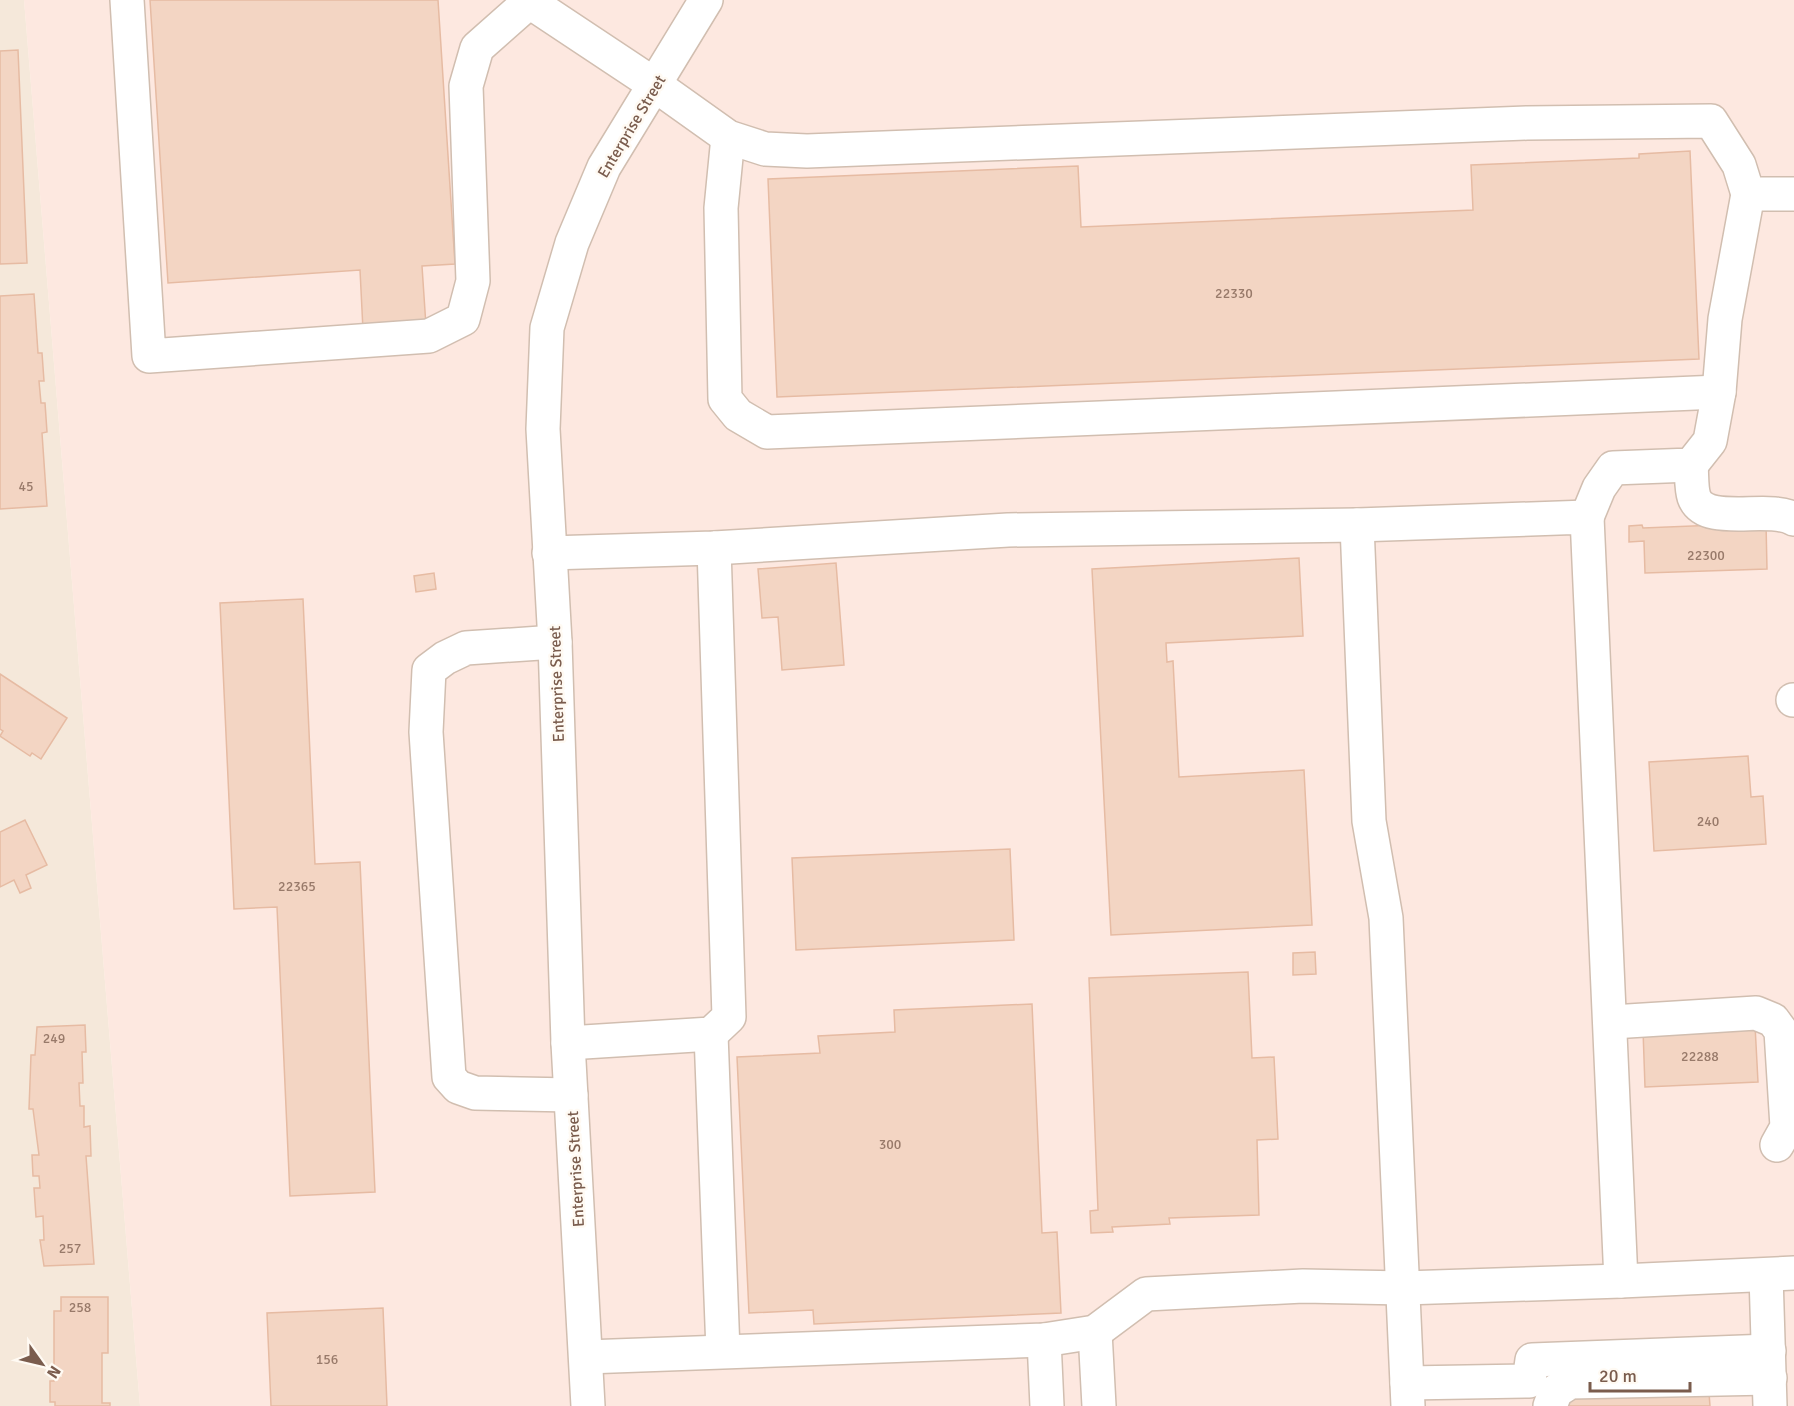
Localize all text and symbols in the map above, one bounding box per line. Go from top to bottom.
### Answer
street label: Enterprise Street [593,71,671,182]
house number: 22330 [1215,285,1253,302]
house number: 45 [18,478,34,495]
house number: 22300 [1687,547,1725,564]
street label: Enterprise Street [545,625,569,742]
house number: 240 [1697,813,1719,830]
house number: 22365 [278,878,316,895]
house number: 249 [43,1030,65,1047]
house number: 22288 [1681,1048,1719,1065]
street label: Enterprise Street [563,1110,589,1228]
house number: 300 [879,1136,901,1153]
house number: 257 [59,1240,81,1257]
house number: 258 [69,1299,91,1316]
north arrow [12,1334,72,1394]
house number: 156 [316,1351,338,1368]
scale bar [1590,1355,1690,1393]
text: N [42,1362,65,1382]
text: 20 m [1599,1365,1637,1387]

